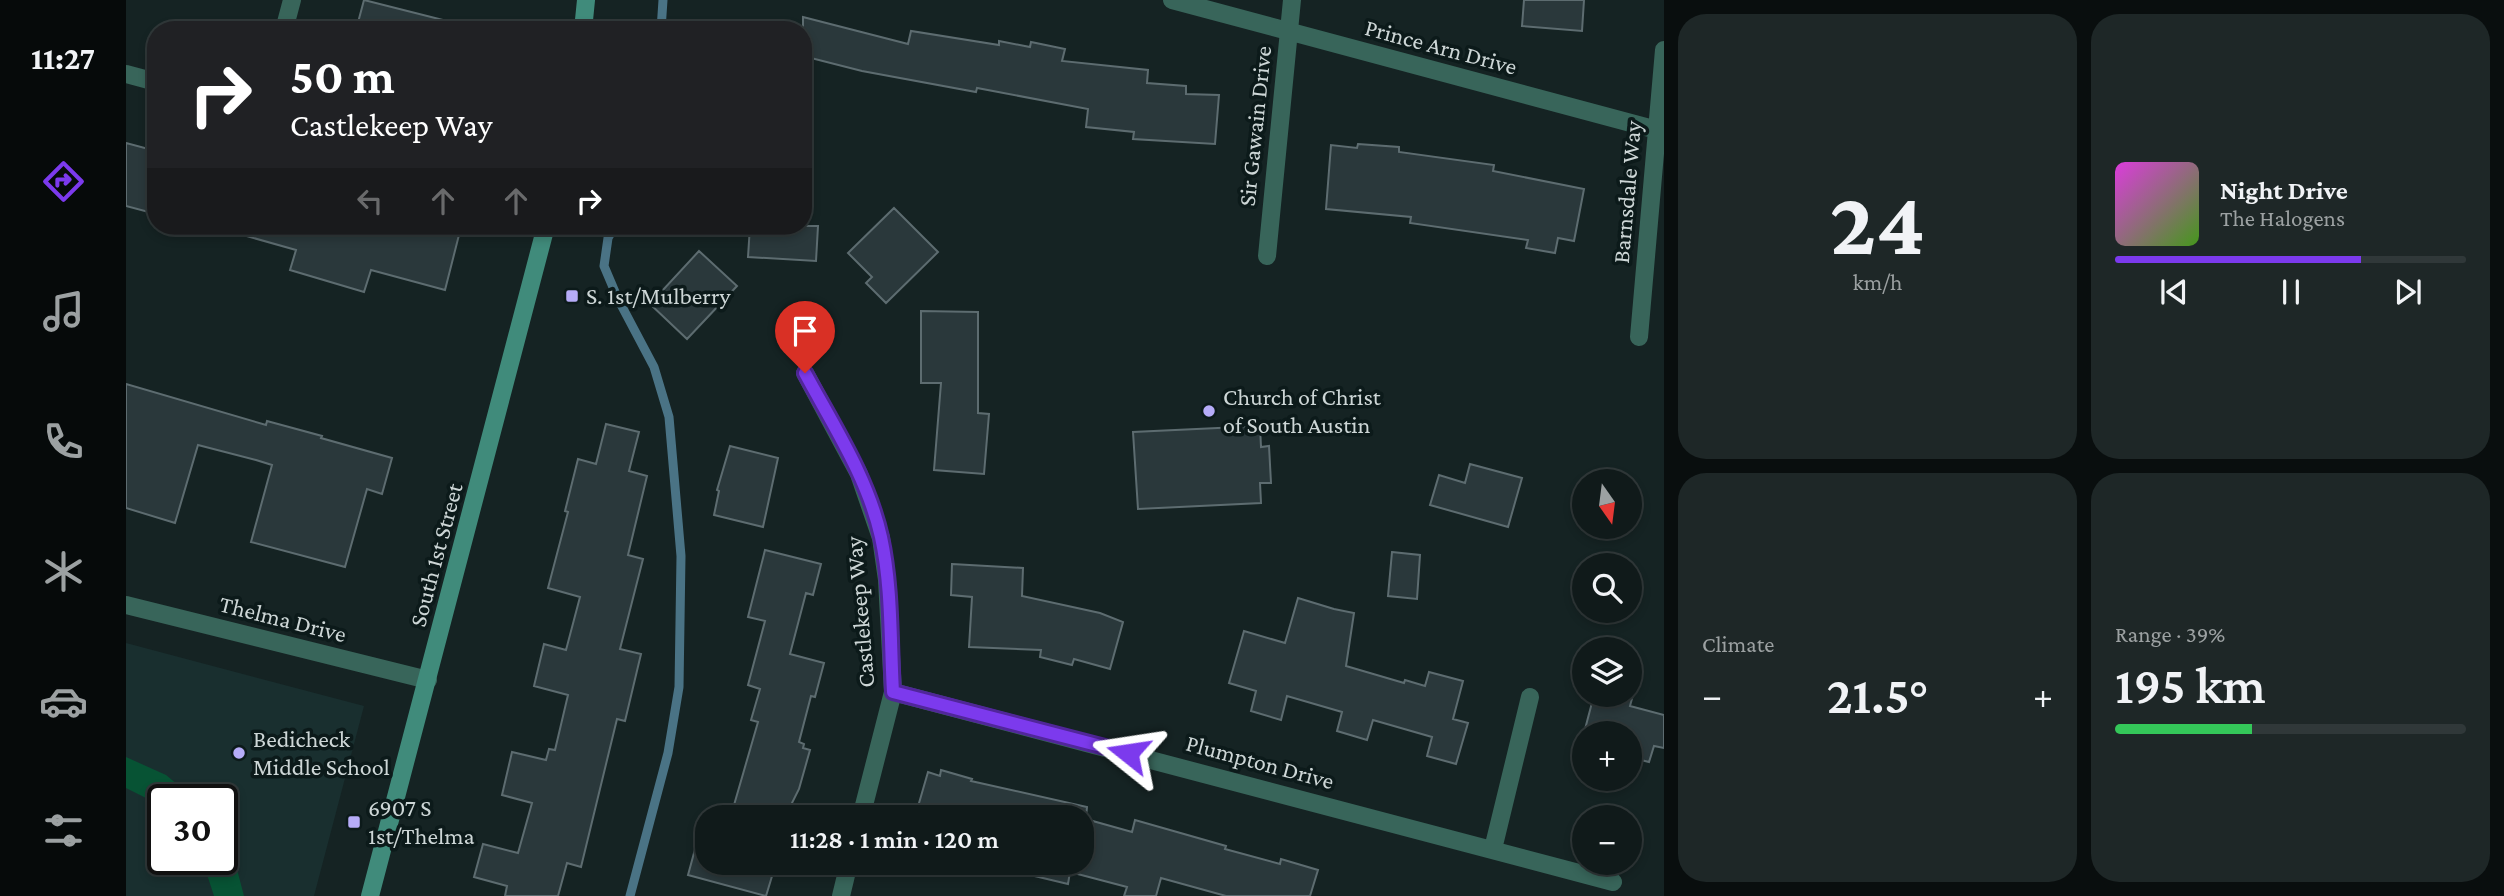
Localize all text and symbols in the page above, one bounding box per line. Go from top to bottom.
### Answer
street label: Prince Arn Drive [1362,13,1520,80]
text: 11:27 [31,40,95,76]
street label: Sir Gawain Drive [1233,44,1276,208]
icon: right [175,49,266,140]
text: 50 m [290,49,395,104]
text: Castlekeep Way [290,107,492,143]
street label: Barnsdale Way [1607,119,1646,264]
icon: directions [39,157,88,206]
text: 24 [1830,172,1925,274]
text: Night Drive [2220,176,2348,205]
icon: left [351,182,389,220]
icon: ahead [424,182,462,220]
icon: ahead [497,182,535,220]
icon: right [570,182,608,220]
text: The Halogens [2220,205,2345,231]
text: km/h [1853,269,1902,295]
icon: previous [2155,273,2193,311]
icon: pause [2272,273,2310,311]
icon: next [2389,273,2427,311]
place label: S. 1st/Mulberry [586,282,731,309]
icon: music [39,287,88,336]
marker: S. 1st/Mulberry [564,288,580,304]
pin [775,301,835,373]
icon: arrive [786,312,824,350]
place label: Church of Christ of South Austin [1223,383,1382,438]
marker: Church of Christ of South Austin [1201,403,1217,419]
icon: phone [39,417,88,466]
north arrow [1572,469,1642,539]
map controls [1572,469,1642,875]
street label: South 1st Street [403,479,468,629]
street label: Castlekeep Way [839,534,880,689]
icon: climate [39,547,88,596]
button: search [1572,553,1642,623]
street label: Thelma Drive [217,590,349,647]
text: Range · 39% [2115,621,2225,647]
text: Climate [1702,631,1774,657]
button: layers [1572,637,1642,707]
text: 195 km [2115,656,2266,714]
text: 21.5° [1827,666,1928,724]
text: − [1702,674,1722,716]
text: + [2033,674,2053,716]
icon: car [39,677,88,726]
position arrow [1091,716,1165,790]
button: + [1572,721,1642,791]
place label: Bedicheck Middle School [253,725,390,780]
street label: Plumpton Drive [1183,729,1337,794]
marker: Bedicheck Middle School [231,745,247,761]
speed limit sign: 30 [147,784,238,875]
place label: 6907 S 1st/Thelma [368,794,475,849]
button: − [1572,805,1642,875]
icon: filters [39,806,88,855]
marker: 6907 S 1st/Thelma [346,814,362,830]
text: 11:28 · 1 min · 120 m [790,825,999,854]

